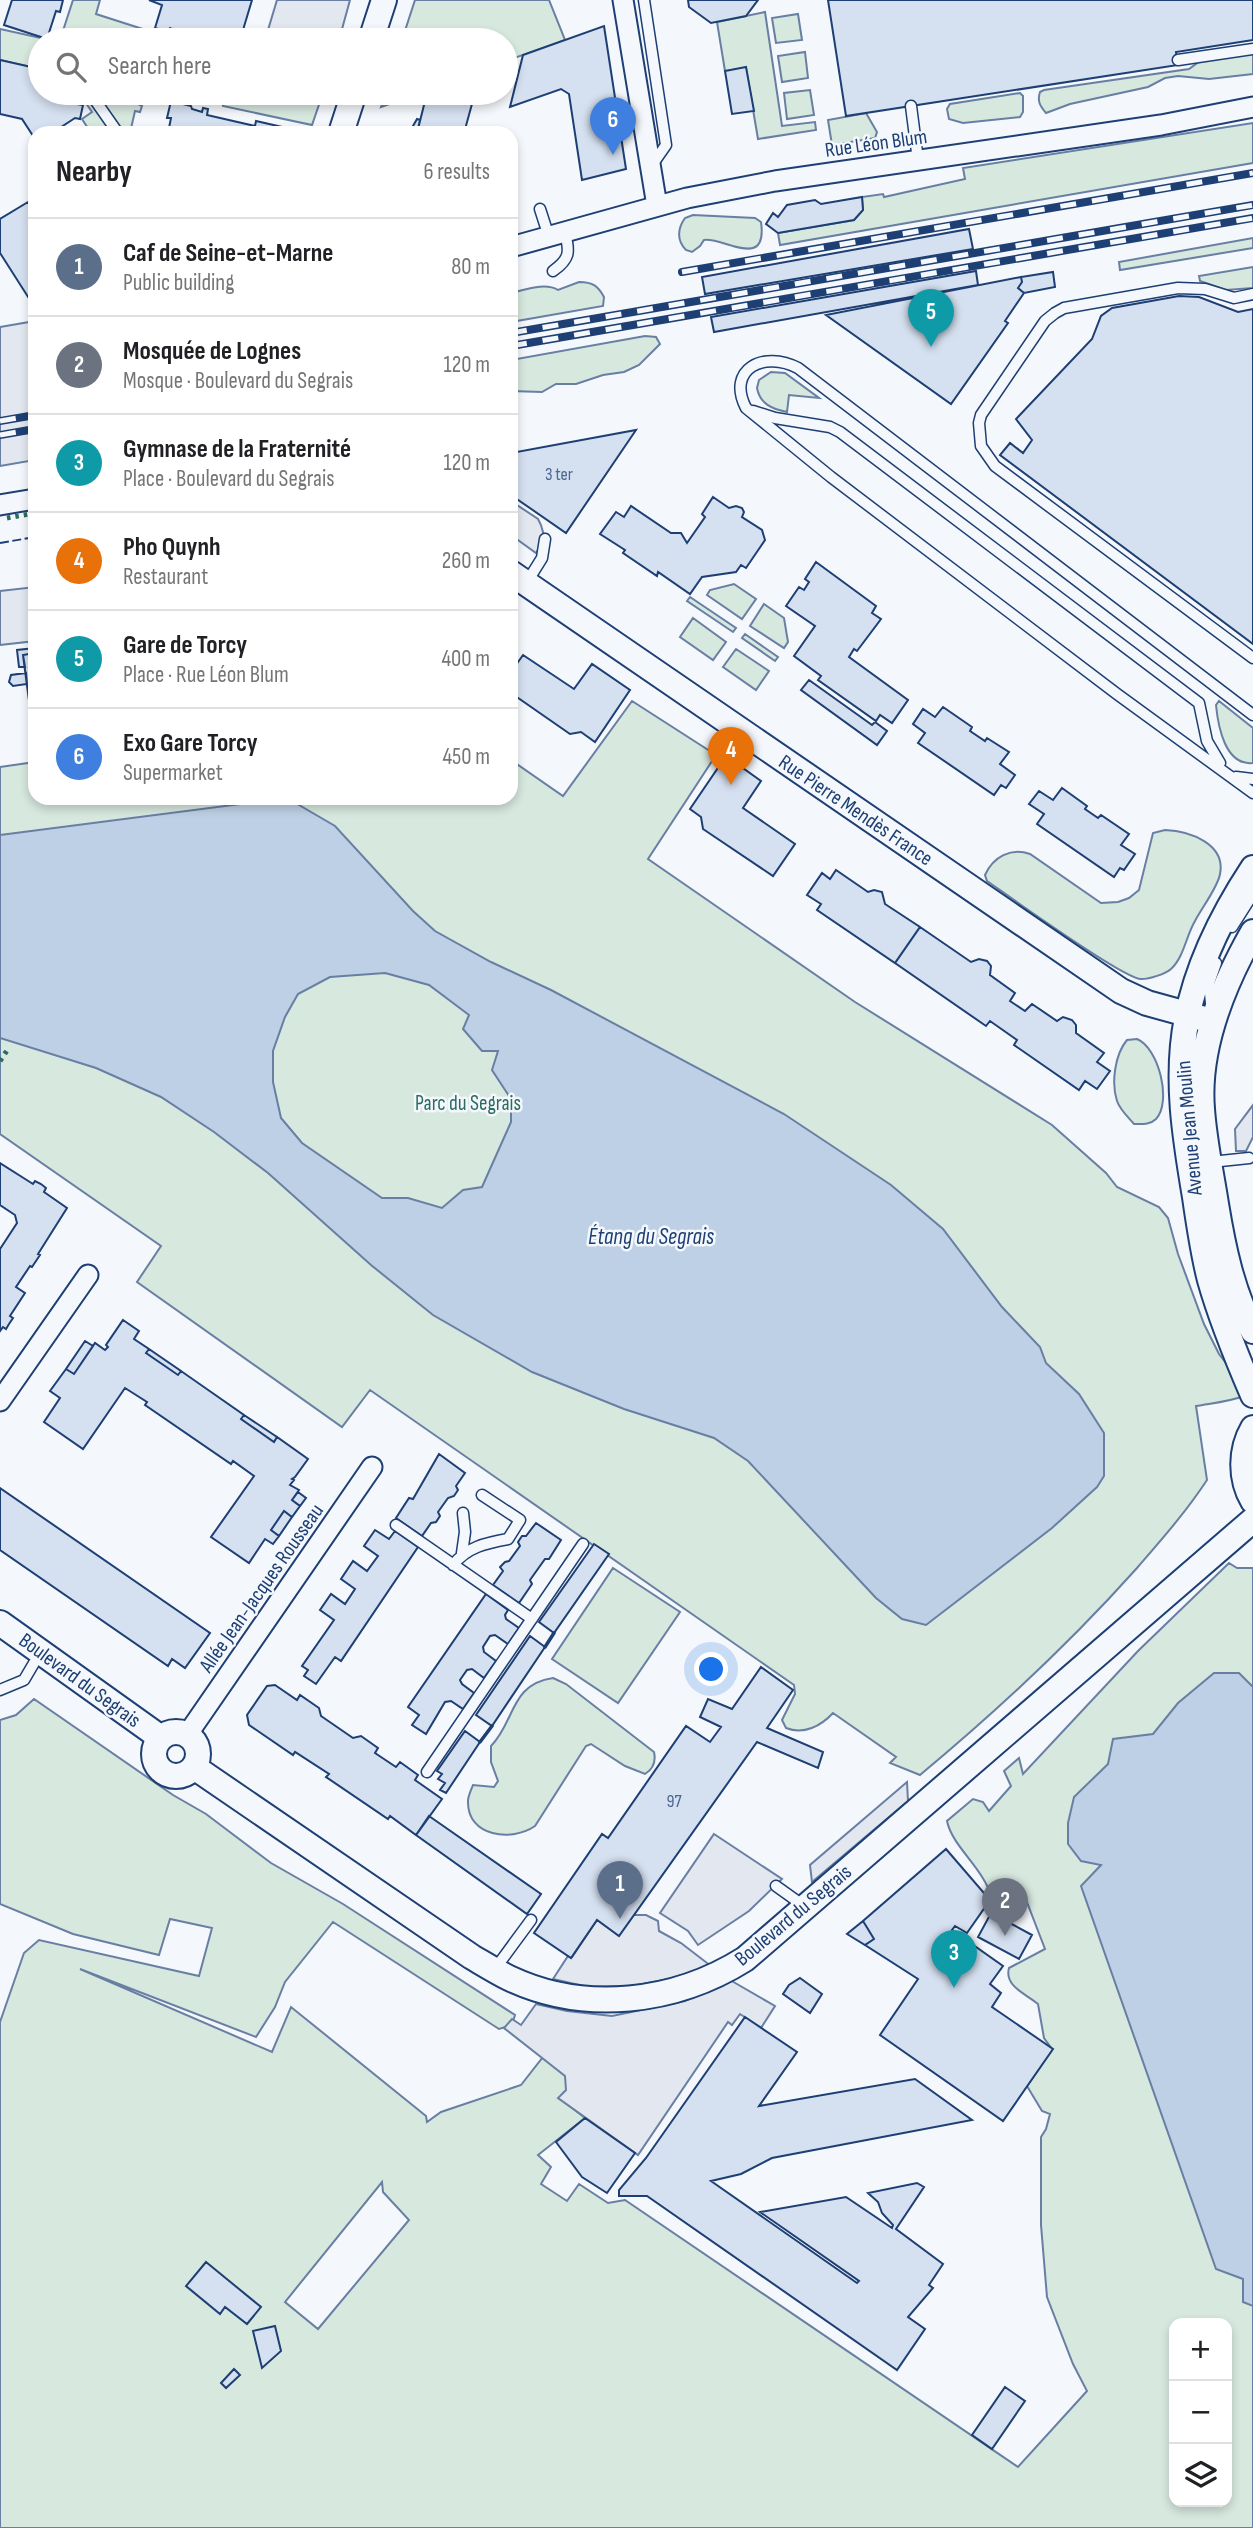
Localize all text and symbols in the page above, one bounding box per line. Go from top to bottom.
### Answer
search box [28,28,518,105]
icon: search [52,48,90,86]
text: Search here [108,51,211,82]
pin: 6 [590,97,636,155]
street label: Rue Léon Blum [823,124,929,163]
text: Nearby [56,154,132,190]
text: 6 results [424,158,490,186]
text: Caf de Seine-et-Marne [123,238,333,269]
text: 1 [74,253,84,281]
text: 80 m [451,253,490,281]
text: Public building [123,269,234,297]
pin: 5 [908,289,954,347]
text: Mosquée de Lognes [123,336,301,367]
text: 2 [74,351,84,379]
text: 120 m [444,351,490,379]
text: Mosque · Boulevard du Segrais [123,367,353,395]
text: Gymnase de la Fraternité [123,434,351,465]
text: 3 [74,449,84,477]
text: 120 m [444,449,490,477]
house number: 3 ter [545,464,573,485]
text: Place · Boulevard du Segrais [123,465,335,493]
text: Pho Quynh [123,532,221,563]
text: 4 [74,547,84,575]
text: 260 m [442,547,490,575]
text: Restaurant [123,563,208,591]
text: Gare de Torcy [123,630,247,661]
text: 5 [74,645,84,673]
text: 400 m [441,645,490,673]
text: Place · Rue Léon Blum [123,661,289,689]
pin: 4 [708,727,754,785]
text: Exo Gare Torcy [123,728,258,759]
text: 6 [74,743,84,771]
text: 450 m [442,743,490,771]
street label: Rue Pierre Mendès France [774,750,937,871]
text: Supermarket [123,759,223,787]
street label: Avenue Jean Moulin [1171,1060,1208,1197]
park label: Parc du Segrais [415,1091,521,1116]
water label: Étang du Segrais [588,1223,714,1251]
street label: Allée Jean-Jacques Rousseau [193,1499,329,1678]
street label: Boulevard du Segrais [14,1628,146,1733]
your location [694,1652,728,1686]
house number: 97 [666,1791,682,1812]
street label: Boulevard du Segrais [730,1859,857,1971]
pin: 1 [597,1861,643,1919]
pin: 2 [982,1878,1028,1936]
pin: 3 [931,1930,977,1988]
map controls [1169,2318,1232,2507]
button: + [1169,2318,1232,2381]
button: − [1169,2381,1232,2444]
button: layers [1169,2444,1232,2507]

